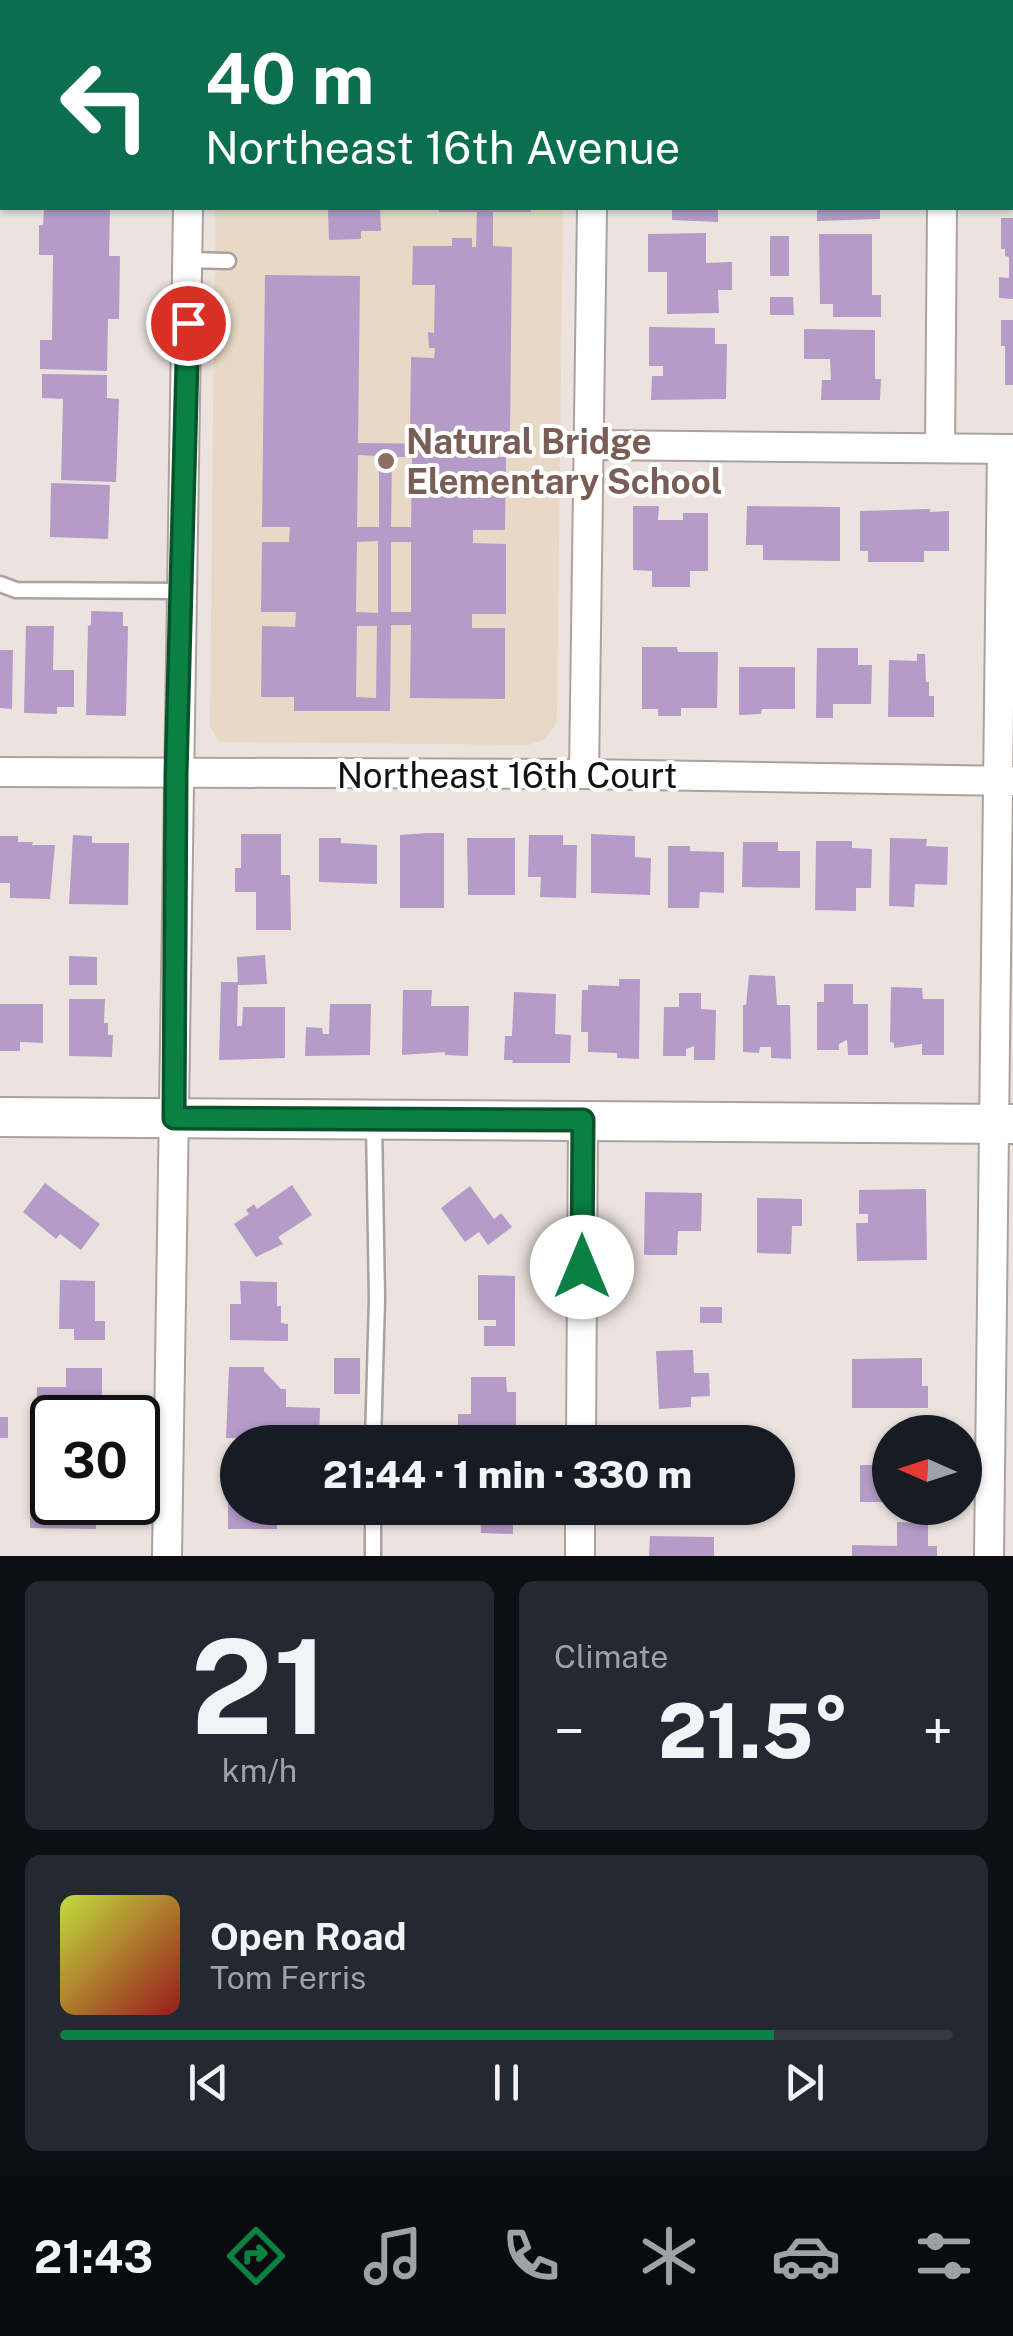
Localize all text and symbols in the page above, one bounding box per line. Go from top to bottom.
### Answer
text: 40 m [205,37,375,120]
icon: left [40,40,170,170]
text: Northeast 16th Avenue [205,121,680,174]
pin [146,281,231,366]
icon: arrive [161,296,216,351]
place label: Natural Bridge Elementary School [406,421,722,502]
marker: Natural Bridge Elementary School [375,450,397,472]
street label: Northeast 16th Court [337,755,677,796]
position arrow [530,1215,634,1319]
speed limit sign: 30 [30,1395,160,1525]
north arrow [872,1415,982,1525]
map controls [872,1415,982,1525]
text: 21:44 · 1 min · 330 m [323,1452,692,1497]
text: 21 [190,1611,329,1763]
text: Climate [554,1638,668,1675]
text: 21.5° [658,1687,849,1775]
text: − [554,1699,585,1763]
text: + [923,1699,953,1763]
text: km/h [222,1752,297,1789]
text: Open Road [210,1914,407,1959]
text: Tom Ferris [210,1959,366,1996]
icon: previous [181,2055,236,2110]
icon: pause [479,2055,534,2110]
icon: next [777,2055,832,2110]
icon: directions [221,2221,291,2291]
icon: music [358,2221,428,2291]
icon: phone [496,2221,566,2291]
icon: climate [634,2221,704,2291]
icon: car [771,2221,841,2291]
icon: filters [909,2221,979,2291]
text: 21:43 [34,2230,153,2283]

